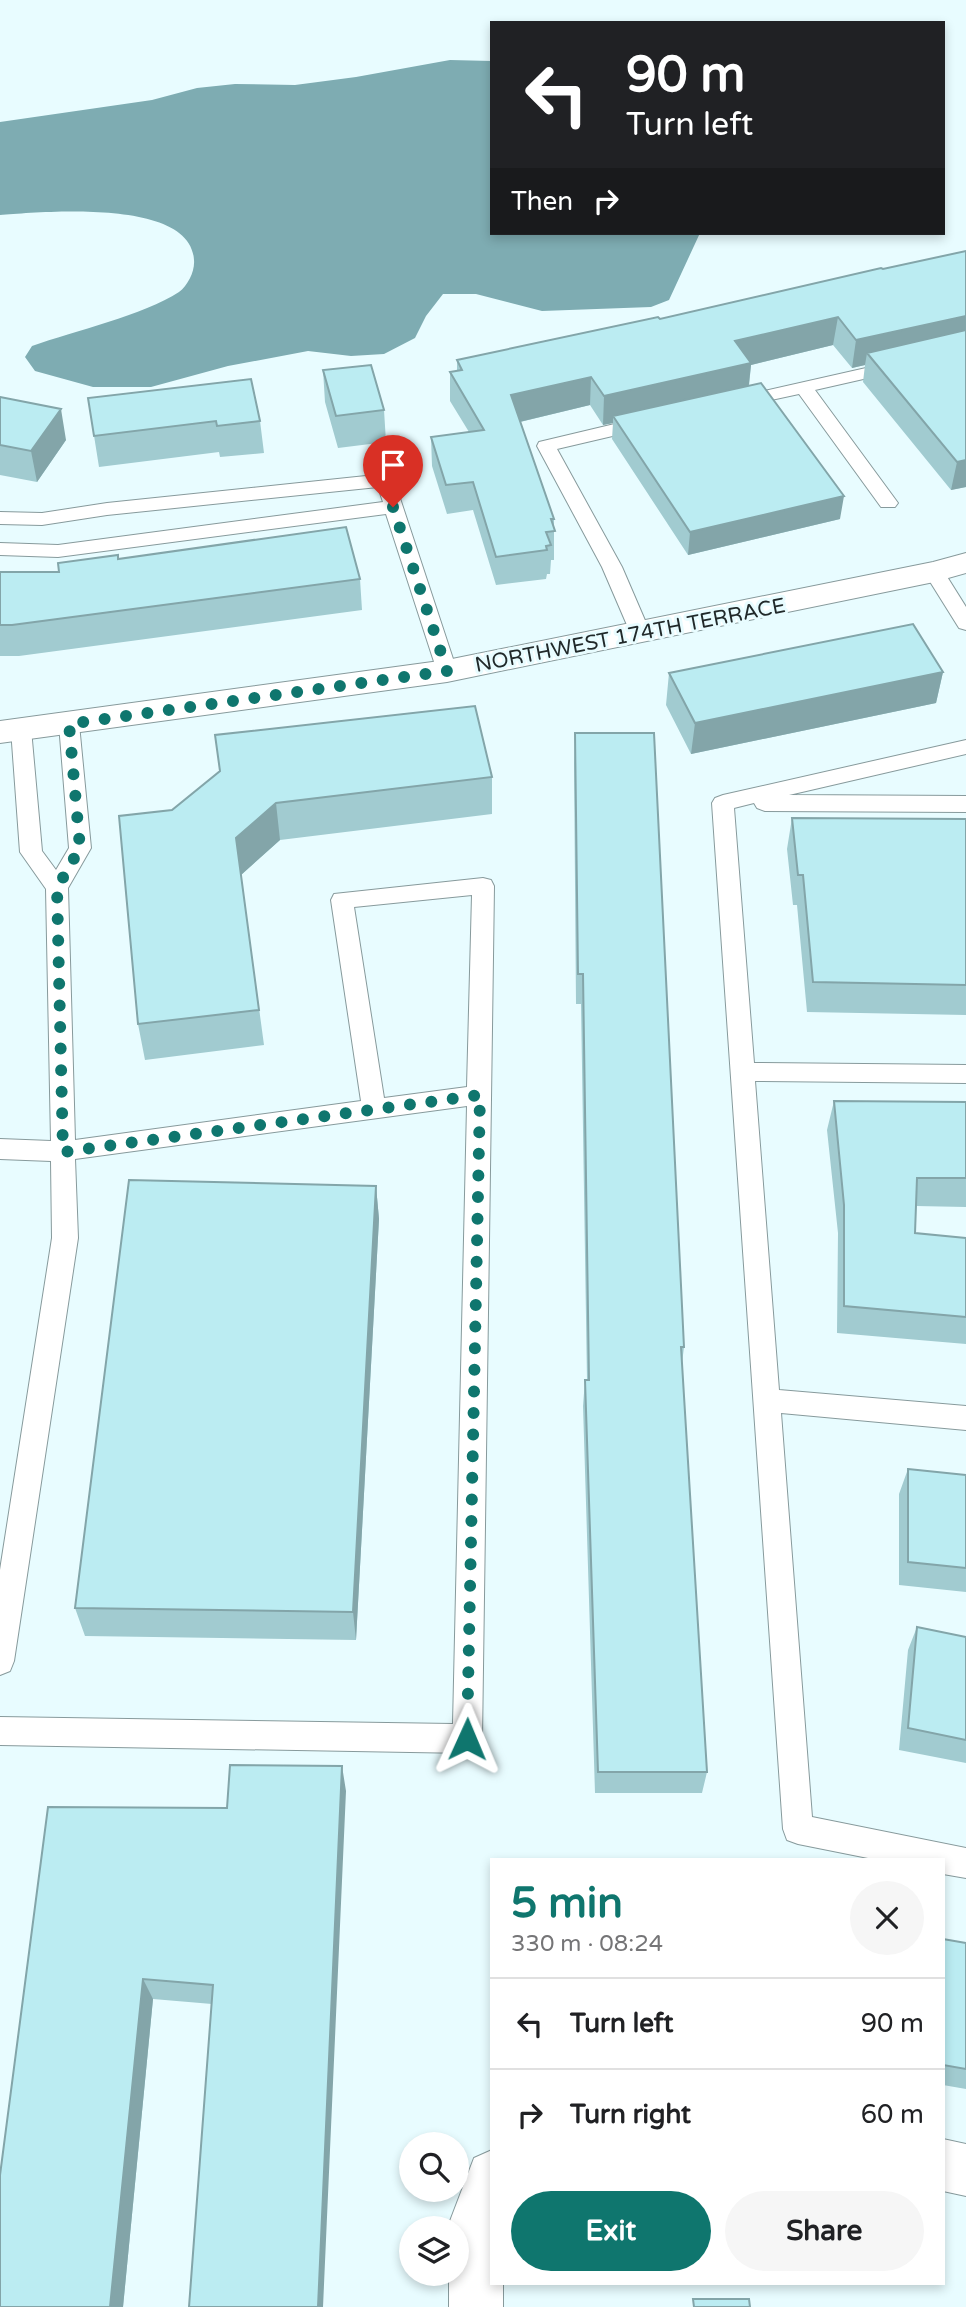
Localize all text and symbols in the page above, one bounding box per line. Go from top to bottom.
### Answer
text: 90 m [626,46,745,105]
icon: left [511,49,602,140]
text: Turn left [626,106,753,144]
icon: right [587,182,625,220]
text: Then [511,186,573,217]
pin [363,435,423,507]
icon: arrive [374,446,412,484]
street label: NORTHWEST 174TH TERRACE [473,593,787,678]
position arrow [430,1702,504,1776]
text: 5 min [511,1878,623,1929]
button: close [850,1881,924,1955]
text: 330 m · 08:24 [511,1930,663,1958]
icon: left [511,2005,549,2043]
text: Turn left [570,2008,673,2039]
text: 90 m [861,2008,924,2039]
icon: right [511,2096,549,2134]
text: Turn right [570,2099,691,2130]
text: 60 m [861,2099,924,2130]
map controls [399,2132,469,2286]
button: search [399,2132,469,2202]
button: Exit [511,2191,711,2271]
button: Share [725,2191,924,2271]
button: layers [399,2216,469,2286]

